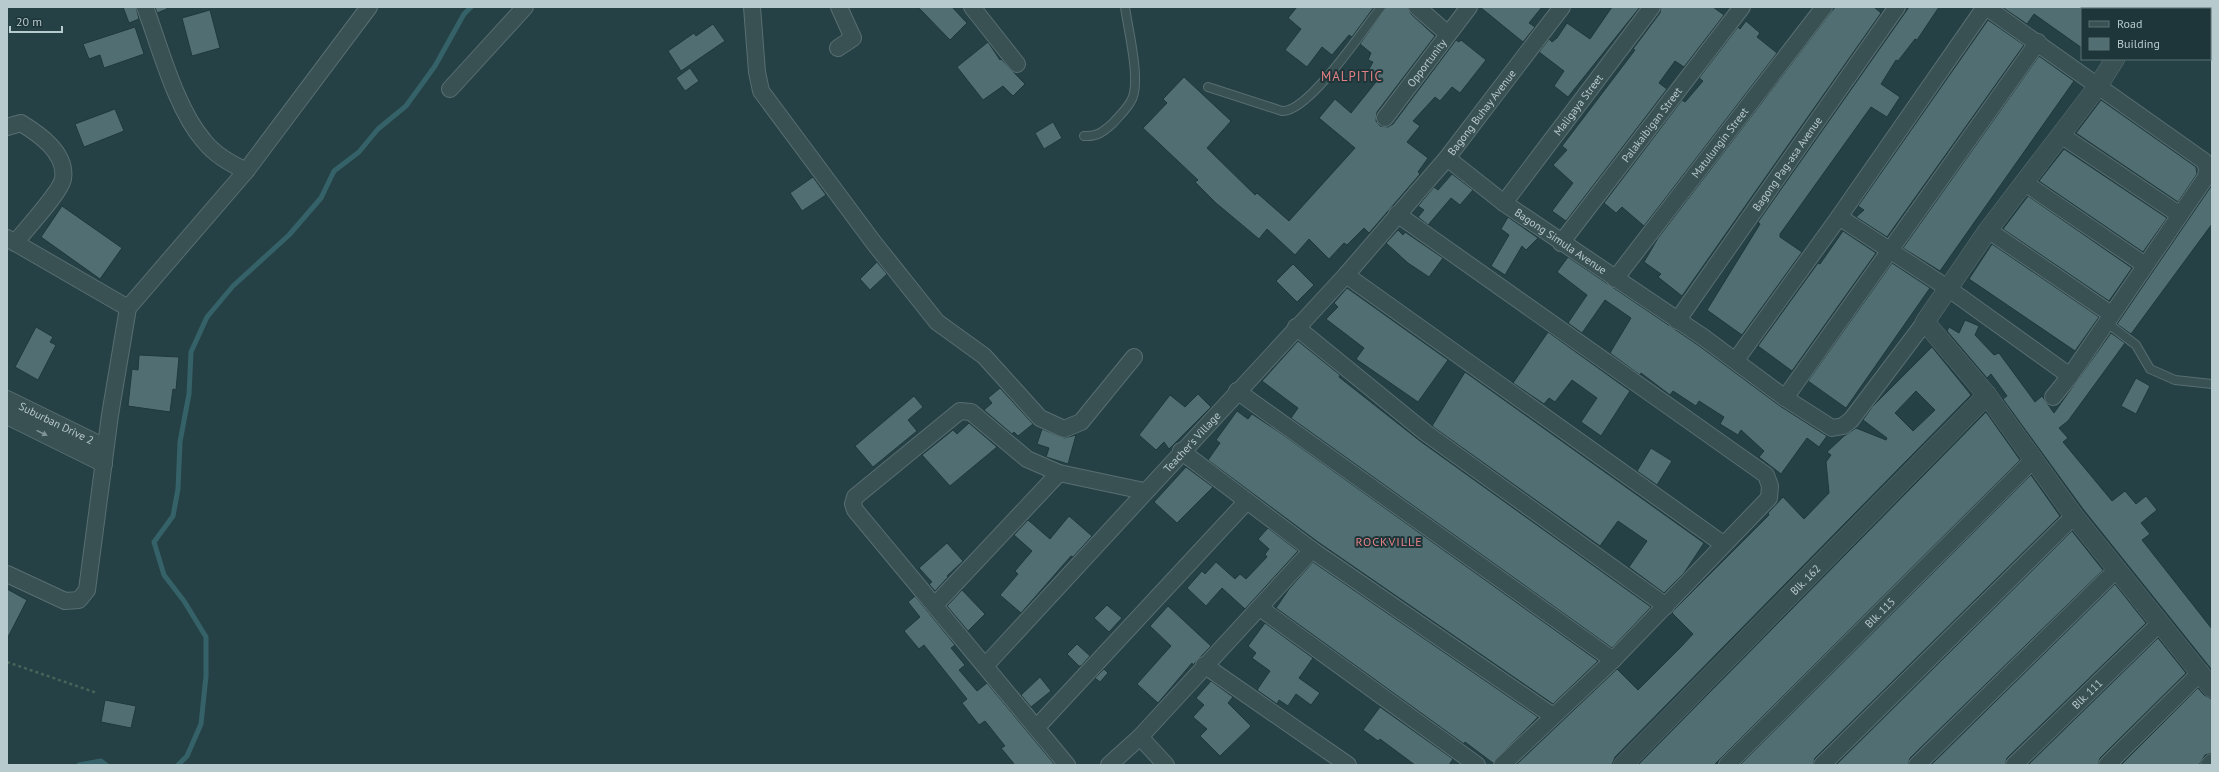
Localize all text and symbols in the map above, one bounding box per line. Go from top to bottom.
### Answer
scale bar [10,8,62,34]
legend [2081,8,2211,60]
text: 20 m [16,14,42,29]
text: Road [2117,16,2142,31]
street label: Opportunity [1404,35,1450,90]
text: Building [2117,36,2160,51]
street label: Bagong Buhay Avenue [1445,66,1519,158]
district label: MALPITIC [1321,68,1383,85]
street label: Maligaya Street [1550,71,1606,138]
street label: Palakaibigan Street [1618,84,1685,165]
street label: Matulungin Street [1688,104,1751,181]
street label: Bagong Pag-asa Avenue [1749,113,1825,214]
street label: Bagong Simula Avenue [1512,205,1610,277]
street label: Suburban Drive 2 [17,399,96,447]
street label: Teacher's Village [1160,408,1224,475]
one-way arrow [36,430,48,436]
district label: ROCKVILLE [1355,534,1423,549]
street label: Blk. 162 [1787,561,1823,598]
street label: Blk. 115 [1862,594,1898,631]
street label: Blk. 111 [2069,676,2105,712]

